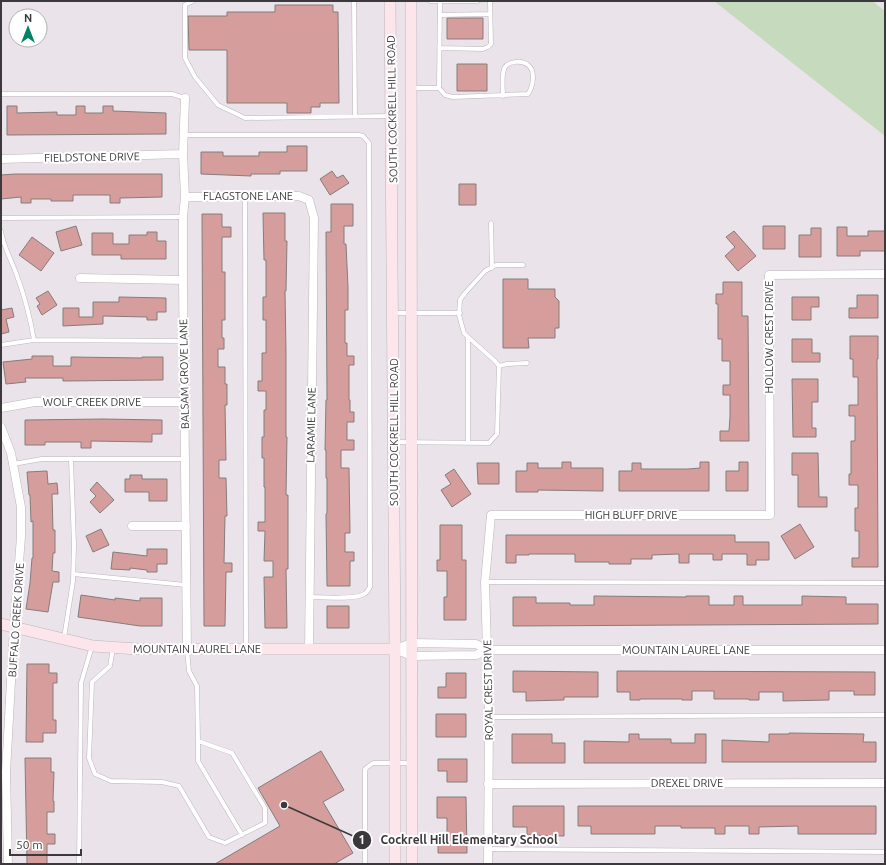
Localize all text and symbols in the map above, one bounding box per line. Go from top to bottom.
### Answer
north arrow [8,8,48,48]
text: N [24,12,32,24]
street label: SOUTH COCKRELL HILL ROAD [385,35,399,183]
street label: FIELDSTONE DRIVE [44,150,140,164]
street label: FLAGSTONE LANE [203,190,293,202]
street label: HOLLOW CREST DRIVE [763,280,775,394]
street label: BALSAM GROVE LANE [177,319,191,429]
street label: SOUTH COCKRELL HILL ROAD [388,358,400,506]
street label: LARAMIE LANE [304,387,318,463]
street label: WOLF CREEK DRIVE [43,396,141,408]
street label: HIGH BLUFF DRIVE [585,509,677,521]
street label: BUFFALO CREEK DRIVE [6,562,26,678]
street label: ROYAL CREST DRIVE [481,640,495,740]
street label: MOUNTAIN LAUREL LANE [133,643,261,655]
street label: MOUNTAIN LAUREL LANE [622,644,750,656]
street label: DREXEL DRIVE [651,777,723,789]
callout: Cockrell Hill Elementary School [352,828,565,852]
scale bar [10,831,81,857]
text: 1 [359,833,365,846]
text: Cockrell Hill Elementary School [380,833,558,846]
text: 50 m [16,838,43,851]

